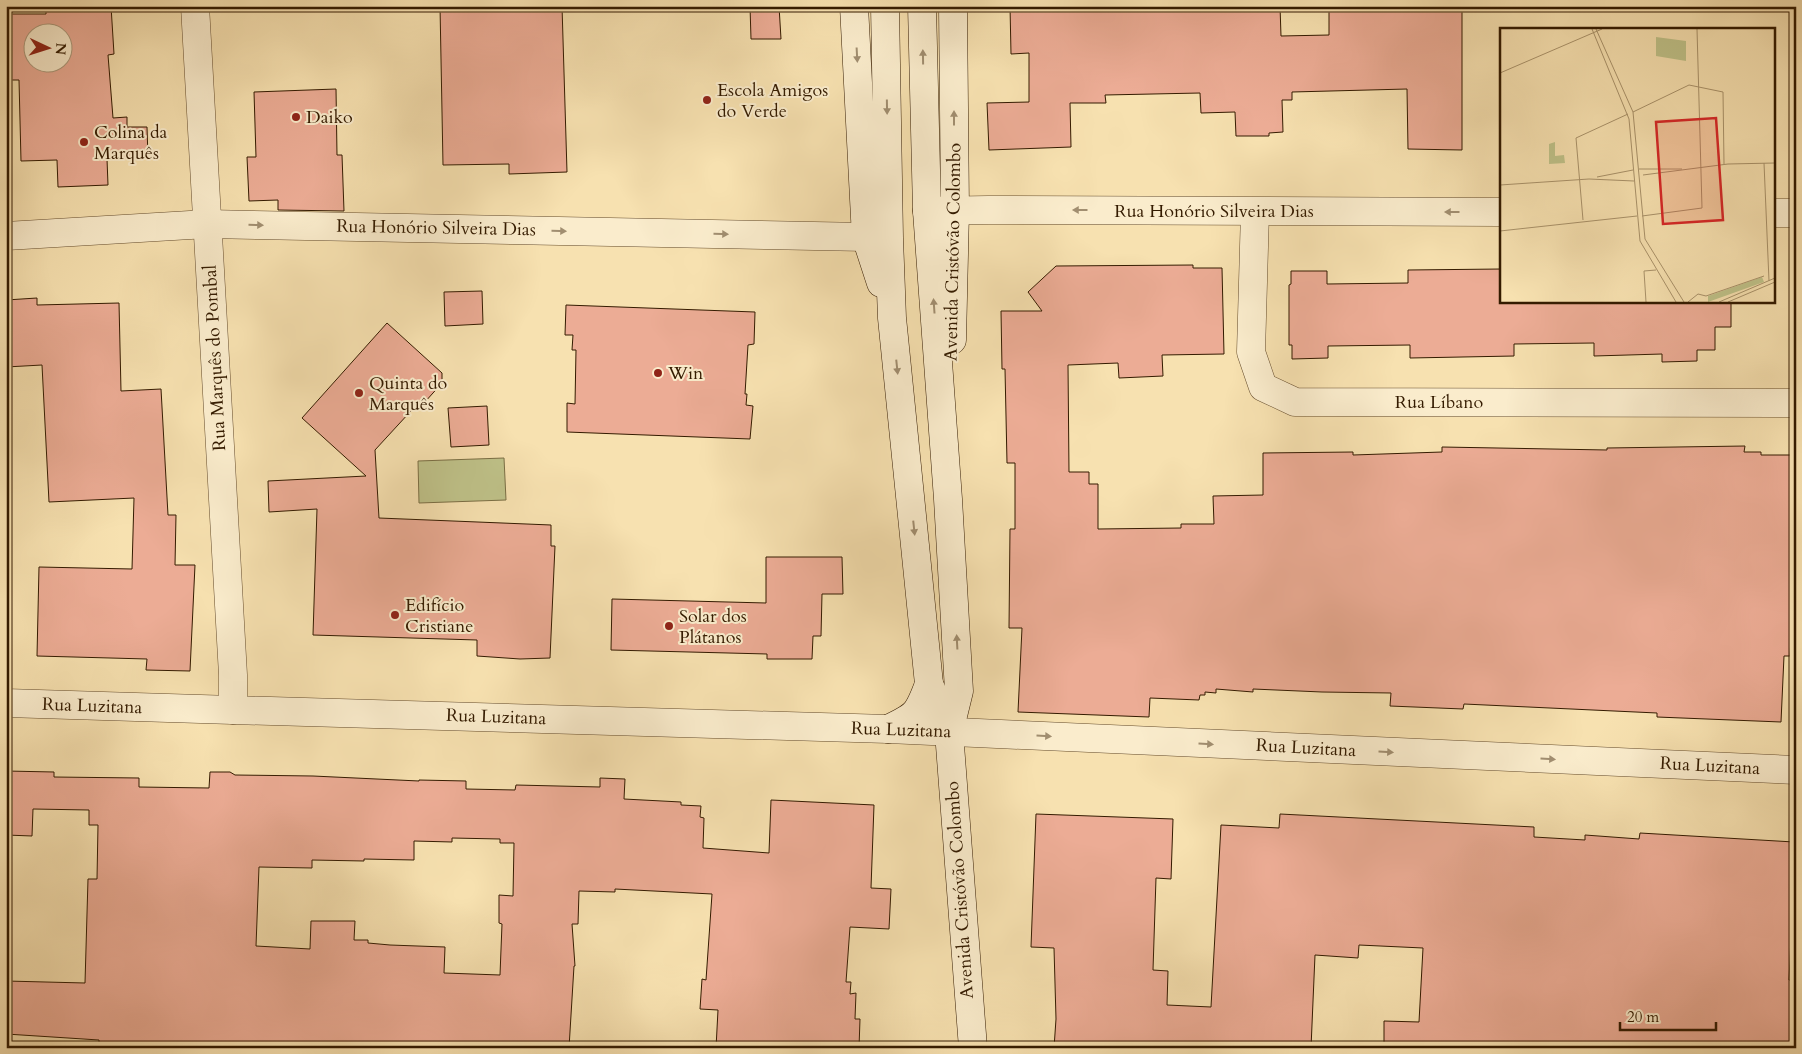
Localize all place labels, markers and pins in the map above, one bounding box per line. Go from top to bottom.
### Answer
place label: Escola Amigos do Verde [717,78,828,124]
marker: Escola Amigos do Verde [701,94,713,106]
place label: Daiko [306,105,353,130]
marker: Daiko [290,111,302,123]
place label: Colina da Marquês [94,120,168,166]
marker: Colina da Marquês [78,136,90,148]
place label: Win [667,361,704,386]
marker: Win [652,367,664,379]
place label: Quinta do Marquês [369,371,448,417]
marker: Quinta do Marquês [353,387,365,399]
place label: Edifício Cristiane [405,593,473,639]
place label: Solar dos Plátanos [679,604,747,650]
marker: Edifício Cristiane [389,609,401,621]
marker: Solar dos Plátanos [663,620,675,632]

